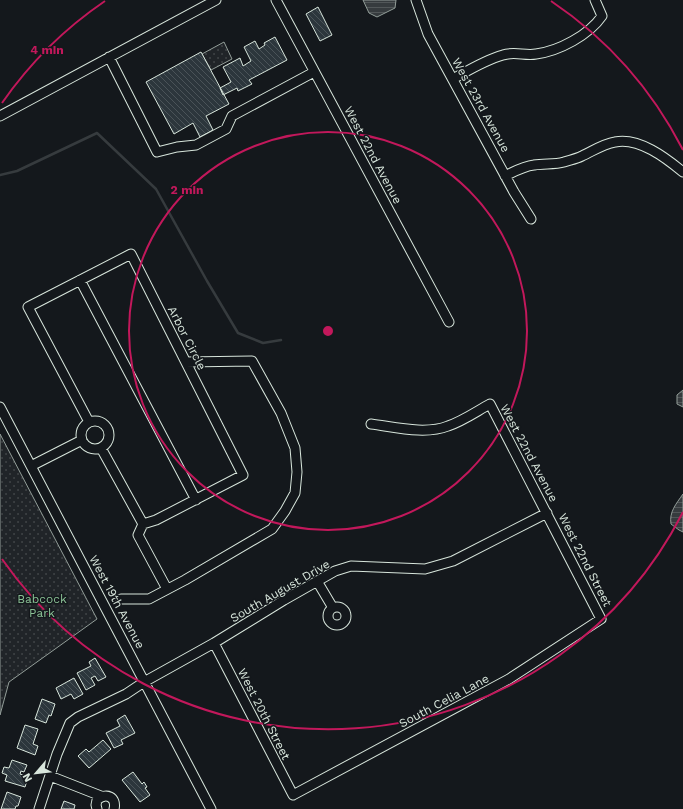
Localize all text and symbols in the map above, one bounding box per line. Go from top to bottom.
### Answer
text: 4 min [30,43,64,57]
street label: West 23rd Avenue [449,55,513,155]
street label: West 22nd Avenue [341,104,405,206]
text: 2 min [171,183,203,197]
street label: Arbor Circle [165,304,209,372]
centre of rings [321,324,335,338]
street label: West 22nd Avenue [497,402,561,504]
street label: West 22nd Street [555,511,615,609]
street label: West 19th Avenue [86,553,148,651]
street label: South August Drive [228,557,332,625]
park label: Babcock Park [17,592,67,620]
street label: West 20th Street [235,666,293,762]
street label: South Celia Lane [397,671,491,731]
north arrow [16,753,56,793]
text: N [20,771,35,784]

